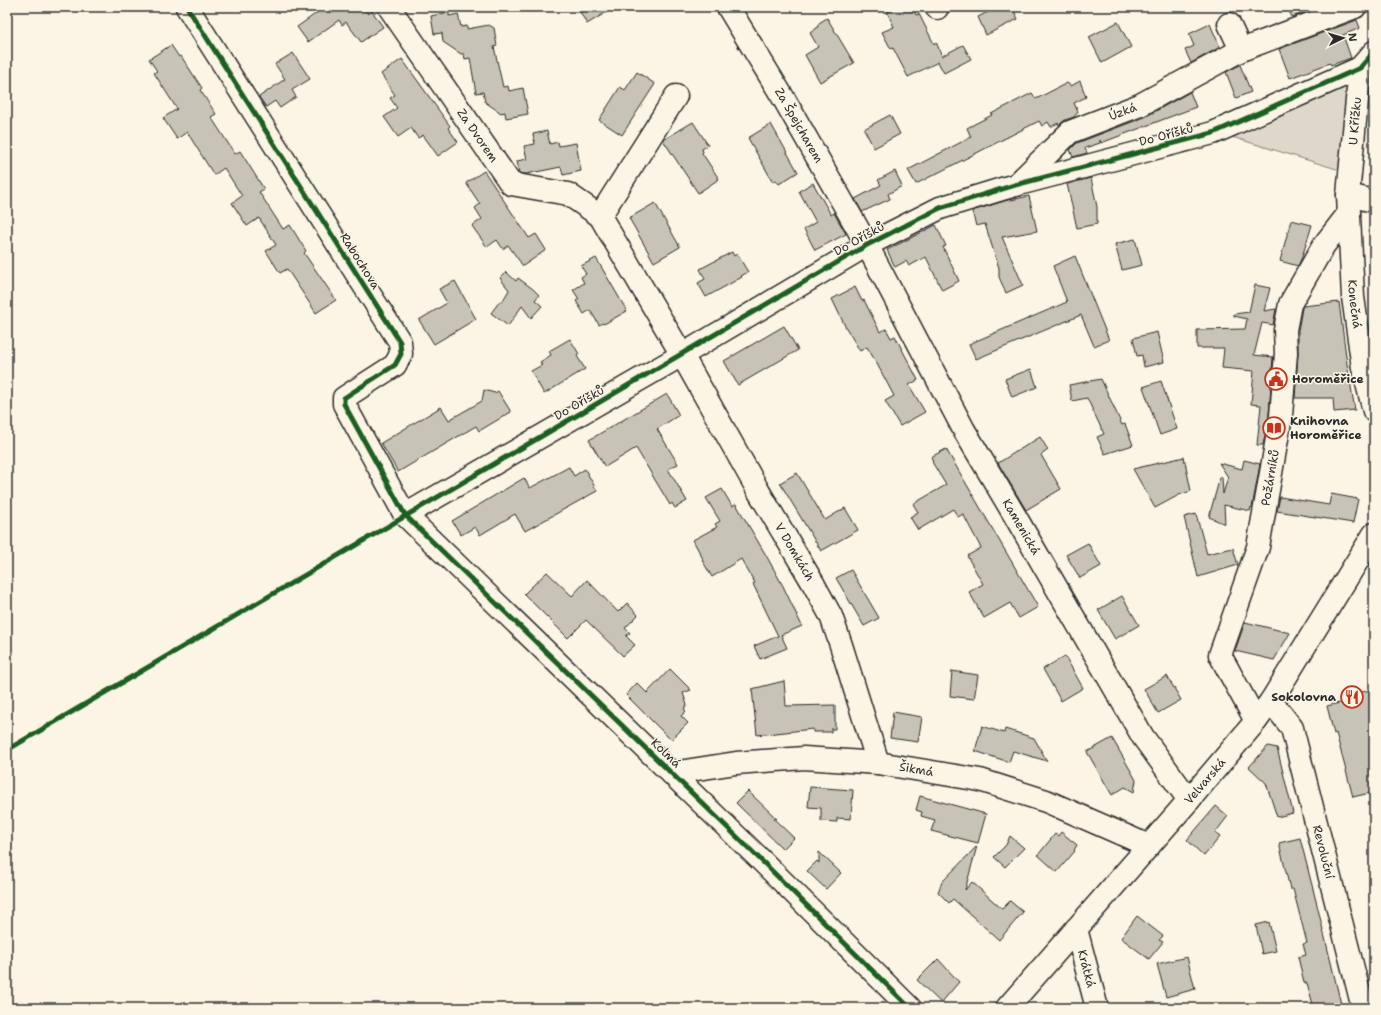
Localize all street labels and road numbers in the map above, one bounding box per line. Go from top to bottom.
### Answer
street label: Za Špejcharem [771,85,827,166]
street label: U Křížku [1345,96,1365,146]
street label: Úzká [1106,99,1139,124]
street label: Za Dvorem [453,105,502,166]
street label: Do Oříšků [1137,120,1195,150]
street label: Do Oříšků [831,218,887,259]
street label: Rabochova [336,230,384,293]
street label: Konečná [1344,279,1365,330]
street label: Do Oříšků [551,382,607,424]
street label: Požárníků [1257,448,1283,507]
street label: Kamenická [999,496,1044,558]
street label: V Domkách [771,520,818,584]
street label: Kolmá [648,735,685,772]
street label: Velvarská [1181,754,1229,808]
street label: Šikmá [898,759,935,780]
street label: Revoluční [1309,823,1338,881]
street label: Krátká [1074,948,1099,990]

